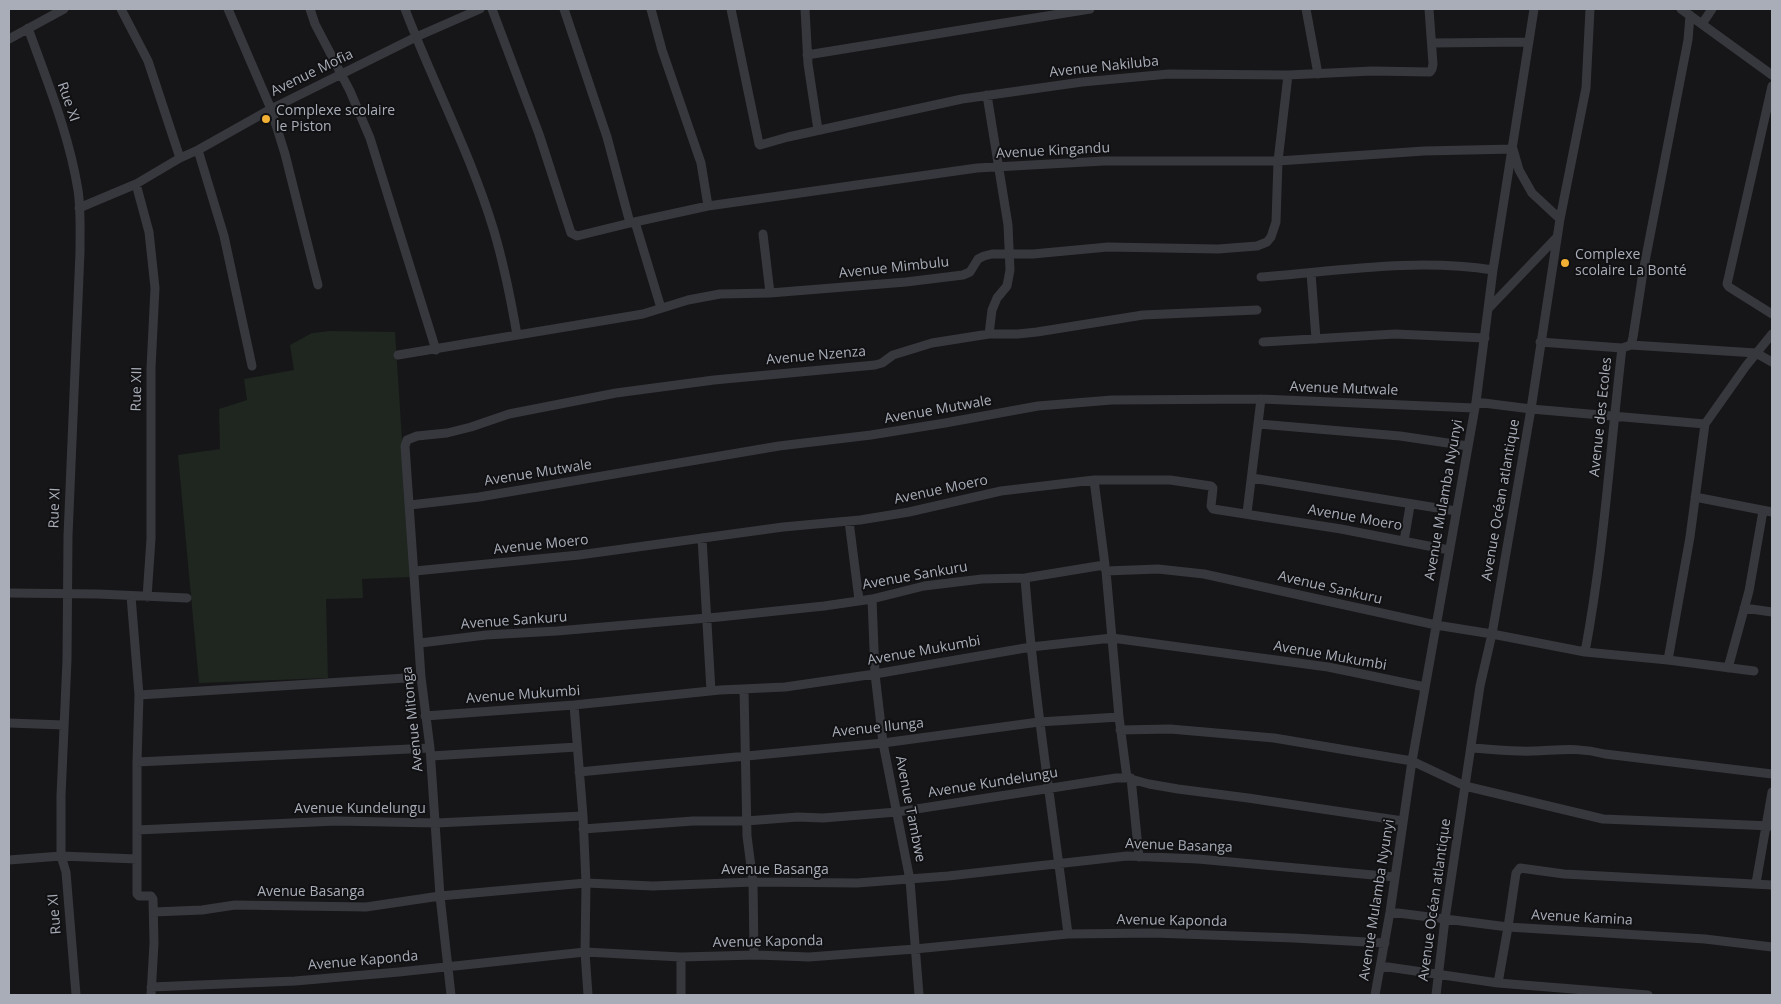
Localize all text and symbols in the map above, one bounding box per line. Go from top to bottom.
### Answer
street label: Avenue Mofia [268,46,356,100]
street label: Avenue Nakiluba [1048,53,1160,81]
street label: Rue XI [53,80,83,124]
place label: Complexe scolaire le Piston [276,103,395,136]
marker: Complexe scolaire le Piston [260,113,272,125]
street label: Avenue Kingandu [996,140,1110,162]
place label: Complexe scolaire La Bonté [1575,247,1686,280]
street label: Avenue Mimbulu [838,254,950,282]
marker: Complexe scolaire La Bonté [1559,257,1571,269]
street label: Avenue Nzenza [765,343,867,369]
street label: Avenue des Ecoles [1586,356,1616,478]
street label: Rue XII [128,367,146,411]
street label: Avenue Mutwale [1289,379,1399,399]
street label: Avenue Mutwale [883,392,993,428]
street label: Avenue Mulamba Nyunyi [1422,418,1466,582]
street label: Avenue Océan atlantique [1478,418,1524,582]
street label: Avenue Mutwale [483,456,593,490]
street label: Avenue Moero [893,472,989,508]
street label: Rue XI [46,487,64,529]
street label: Avenue Moero [1307,501,1403,535]
street label: Avenue Moero [493,532,589,558]
street label: Avenue Sankuru [861,558,969,594]
street label: Avenue Sankuru [1276,568,1384,608]
street label: Avenue Sankuru [460,609,568,633]
street label: Avenue Mukumbi [866,633,982,669]
street label: Avenue Mukumbi [1272,638,1388,674]
street label: Avenue Mitonga [399,665,427,773]
street label: Avenue Mukumbi [465,683,581,707]
street label: Avenue Ilunga [831,715,925,741]
street label: Avenue Tambwe [891,754,929,864]
street label: Avenue Kundelungu [927,764,1059,802]
street label: Avenue Kundelungu [294,801,426,817]
street label: Avenue Mulamba Nyunyi [1356,818,1398,982]
street label: Avenue Océan atlantique [1415,818,1455,982]
street label: Avenue Basanga [1125,836,1233,856]
street label: Avenue Basanga [721,862,829,878]
street label: Avenue Basanga [257,884,365,900]
street label: Rue XI [45,893,65,935]
street label: Avenue Kamina [1531,907,1633,929]
street label: Avenue Kaponda [1117,912,1227,930]
street label: Avenue Kaponda [713,933,823,951]
street label: Avenue Kaponda [307,948,419,974]

